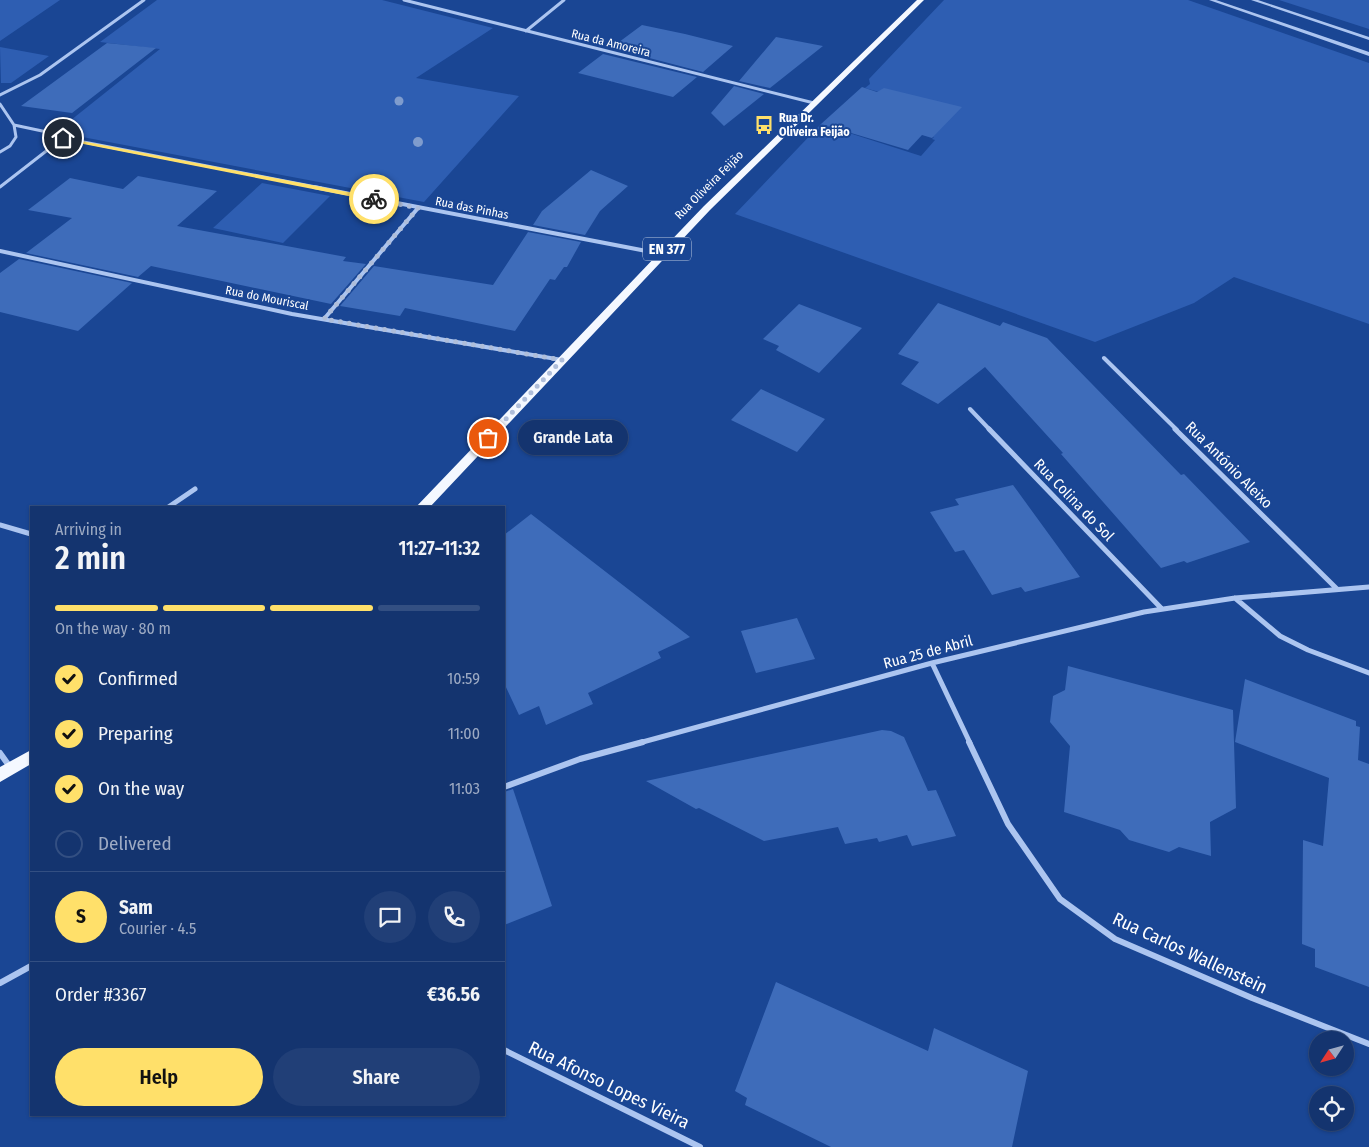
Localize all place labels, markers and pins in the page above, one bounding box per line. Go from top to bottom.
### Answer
place label: Rua Dr. Oliveira Feijão [779,111,850,139]
bus stop icon: Rua Dr. Oliveira Feijão [753,114,775,136]
pin [42,117,84,159]
pin [467,417,509,459]
callout: Grande Lata [518,420,628,456]

